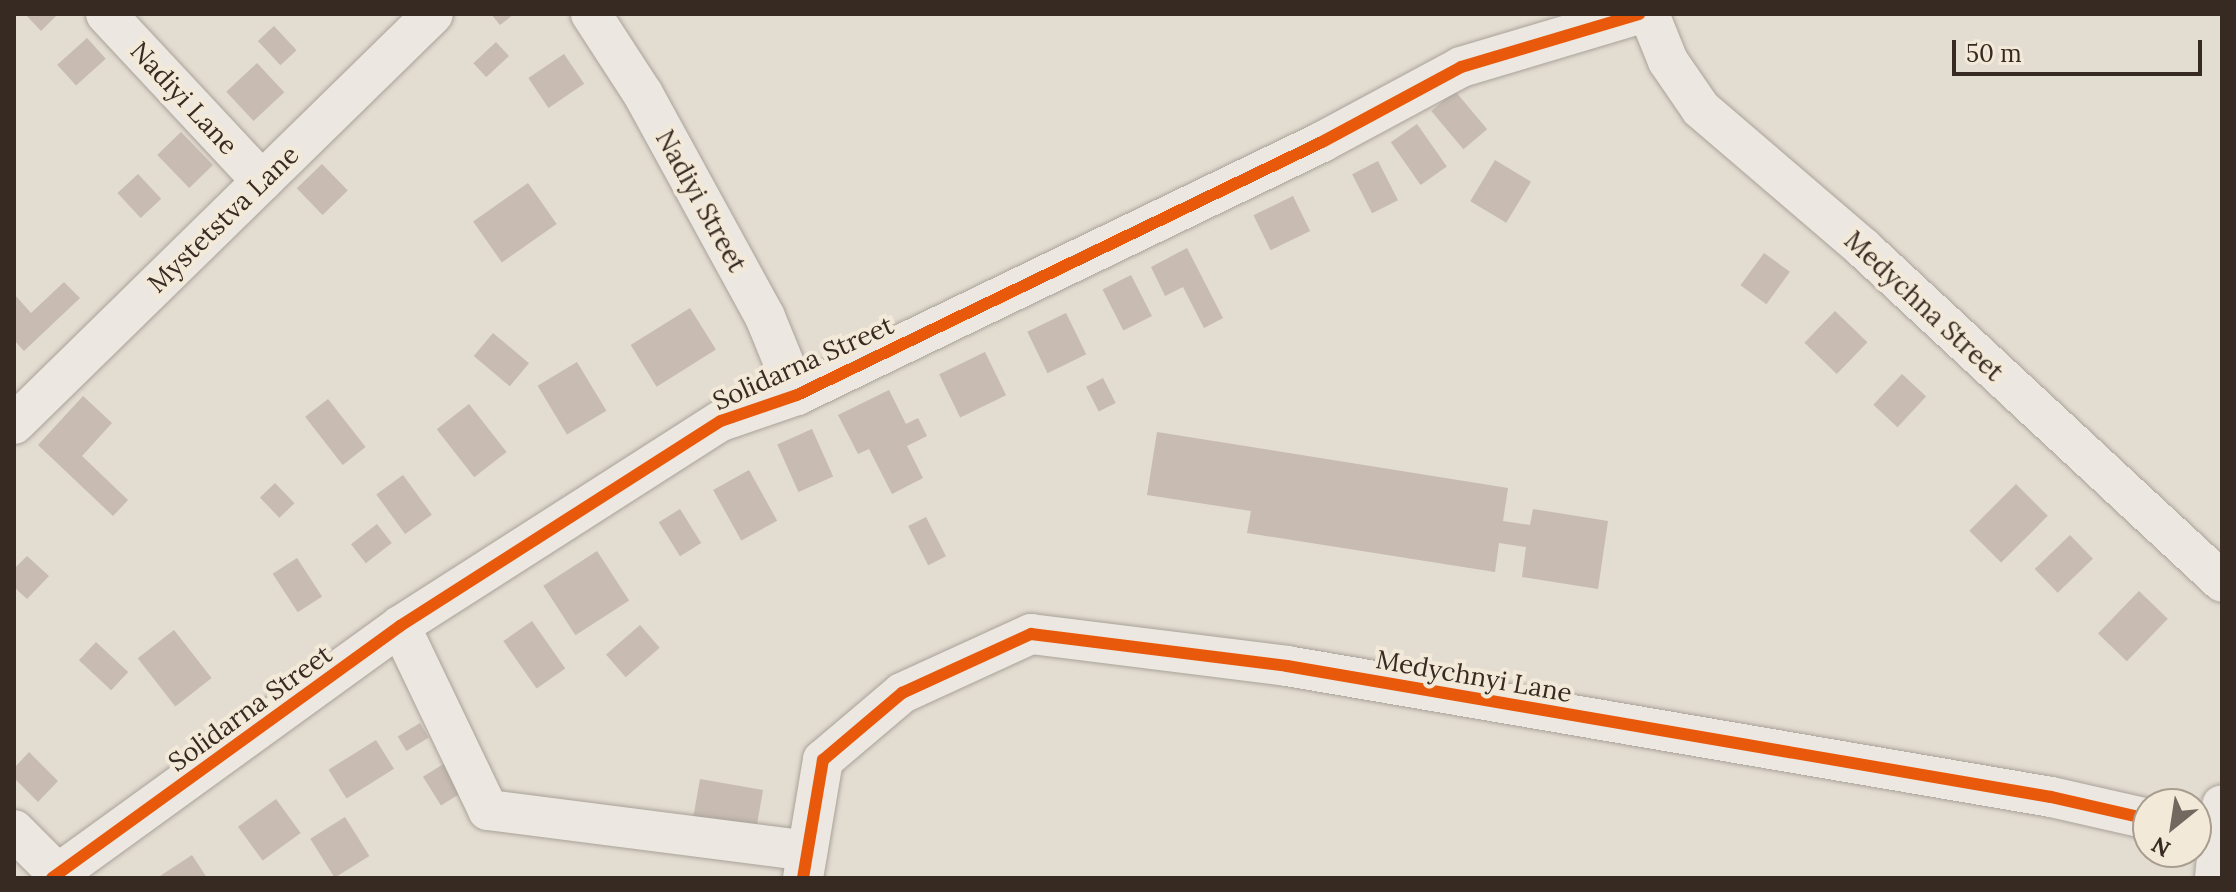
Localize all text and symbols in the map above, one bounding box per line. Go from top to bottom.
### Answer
scale bar [1956,24,2206,74]
street label: Nadiyi Lane [124,35,244,161]
text: 50 m [1966,38,2022,69]
street label: Nadiyi Street [649,125,753,277]
street label: Mystetstva Lane [141,139,305,299]
street label: Medychna Street [1838,224,2010,388]
street label: Solidarna Street [708,309,898,417]
street label: Solidarna Street [162,638,338,778]
street label: Medychnyi Lane [1374,643,1574,709]
north arrow [2132,788,2212,868]
text: N [2147,831,2175,863]

